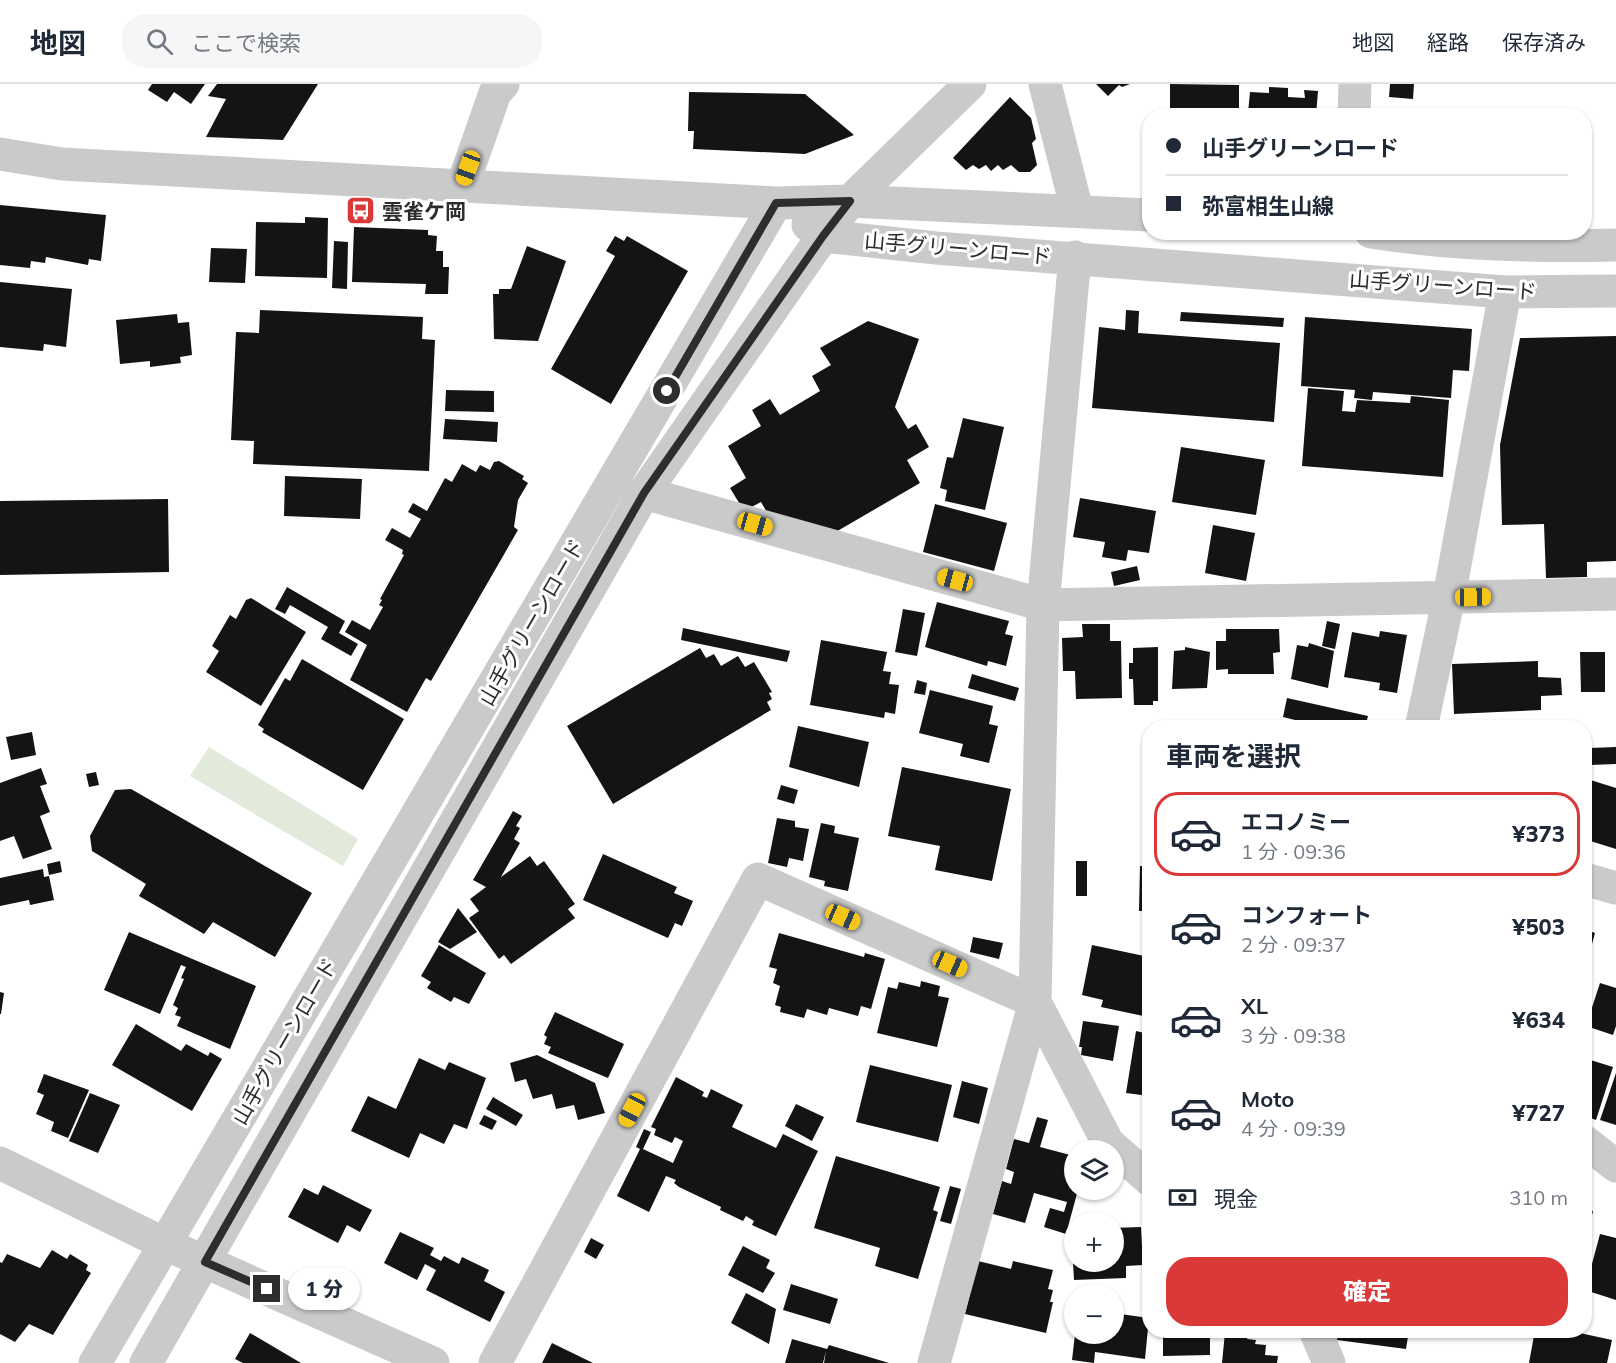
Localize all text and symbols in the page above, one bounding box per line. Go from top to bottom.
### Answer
search box [122,14,542,68]
text: 地図 [30,25,86,60]
icon: search [143,25,176,58]
text: ここで検索 [191,29,301,57]
text: 地図 [1352,29,1394,55]
text: 経路 [1427,29,1469,55]
text: 保存済み [1502,29,1586,55]
text: 山手グリーンロード [1202,134,1399,162]
car [453,148,483,188]
text: 弥富相生山線 [1202,192,1334,220]
bus stop icon: 雲雀ケ岡 [345,195,377,227]
place label: 雲雀ケ岡 [382,198,466,224]
street label: 山手グリーンロード [863,227,1053,269]
street label: 山手グリーンロード [1348,265,1538,305]
route start [653,377,680,404]
car [735,510,775,538]
street label: 山手グリーンロード [473,534,589,710]
car [935,567,975,593]
car [1455,588,1491,606]
text: 車両を選択 [1166,739,1301,773]
icon: car [1169,807,1223,861]
text: エコノミー [1241,808,1351,836]
text: ¥373 [1512,820,1565,848]
text: 1 分 · 09:36 [1241,839,1346,864]
icon: car [1169,900,1223,954]
car [823,901,863,933]
text: コンフォート [1241,901,1372,929]
text: ¥503 [1512,913,1565,941]
text: 2 分 · 09:37 [1241,932,1346,957]
car [930,948,970,980]
street label: 山手グリーンロード [226,953,342,1129]
text: XL [1241,992,1268,1020]
icon: car [1169,993,1223,1047]
text: ¥634 [1512,1006,1565,1034]
text: 3 分 · 09:38 [1241,1023,1346,1048]
text: Moto [1241,1085,1294,1113]
icon: car [1169,1086,1223,1140]
car [616,1090,648,1130]
text: ¥727 [1512,1099,1565,1127]
text: 4 分 · 09:39 [1241,1116,1346,1141]
map controls [1064,1140,1124,1344]
button: layers [1064,1140,1124,1200]
icon: cash [1166,1181,1199,1214]
text: 現金 [1214,1185,1258,1213]
text: 310 m [1509,1185,1568,1210]
button: + [1064,1212,1124,1272]
button: 確定 [1166,1257,1568,1326]
callout: 1 分 [288,1268,360,1310]
route end [253,1275,280,1302]
text: 1 分 [305,1276,343,1301]
button: − [1064,1284,1124,1344]

